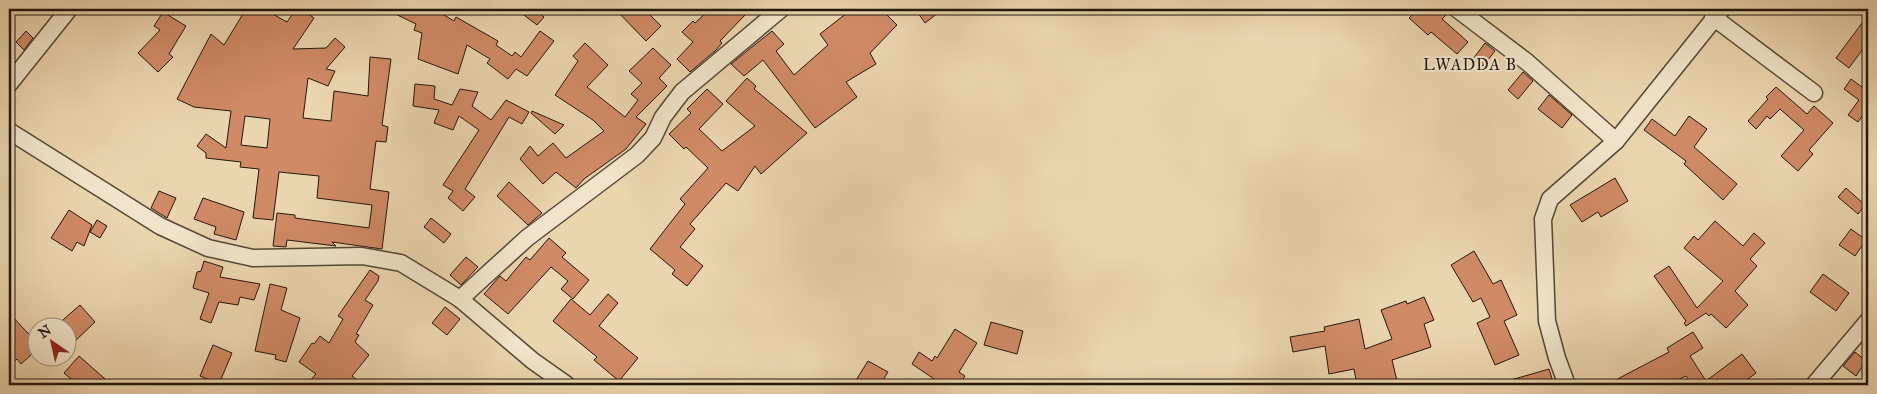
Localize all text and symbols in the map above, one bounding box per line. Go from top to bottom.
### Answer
district label: LWADDA B [1423,55,1517,74]
north arrow [28,316,78,366]
text: N [35,321,55,342]

